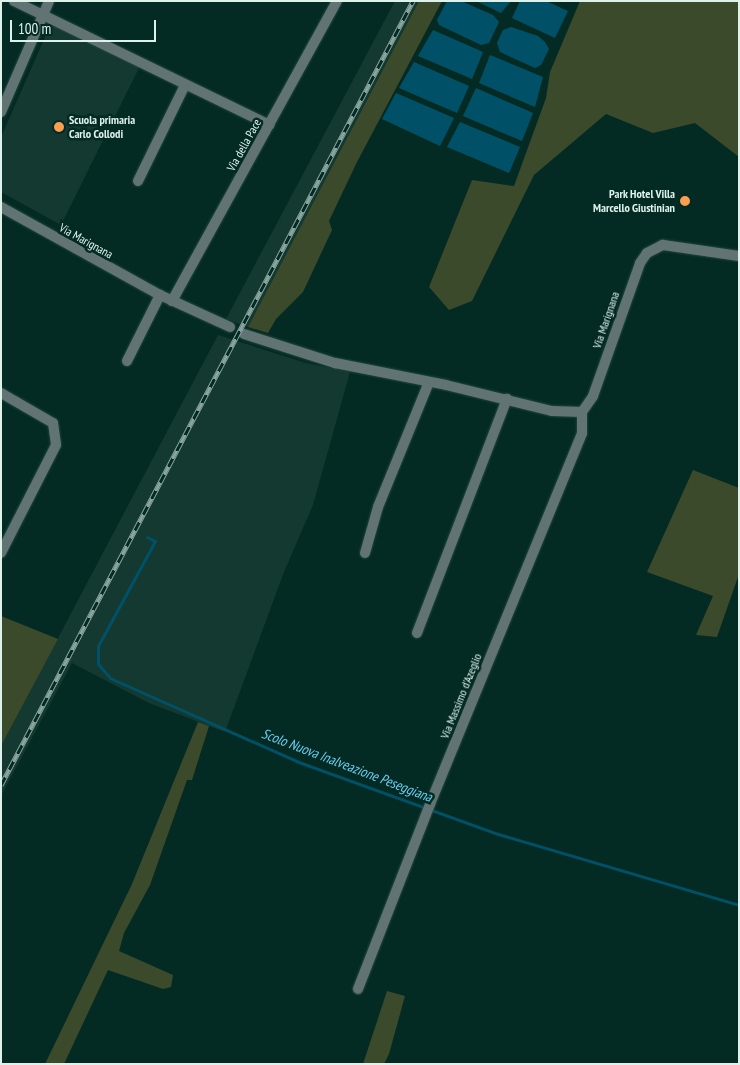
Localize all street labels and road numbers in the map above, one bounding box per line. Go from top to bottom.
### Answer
street label: Via della Pace [224,116,264,174]
street label: Via Marignana [57,220,115,262]
street label: Via Marignana [590,290,622,350]
street label: Via Massimo d'Azeglio [437,651,485,741]

